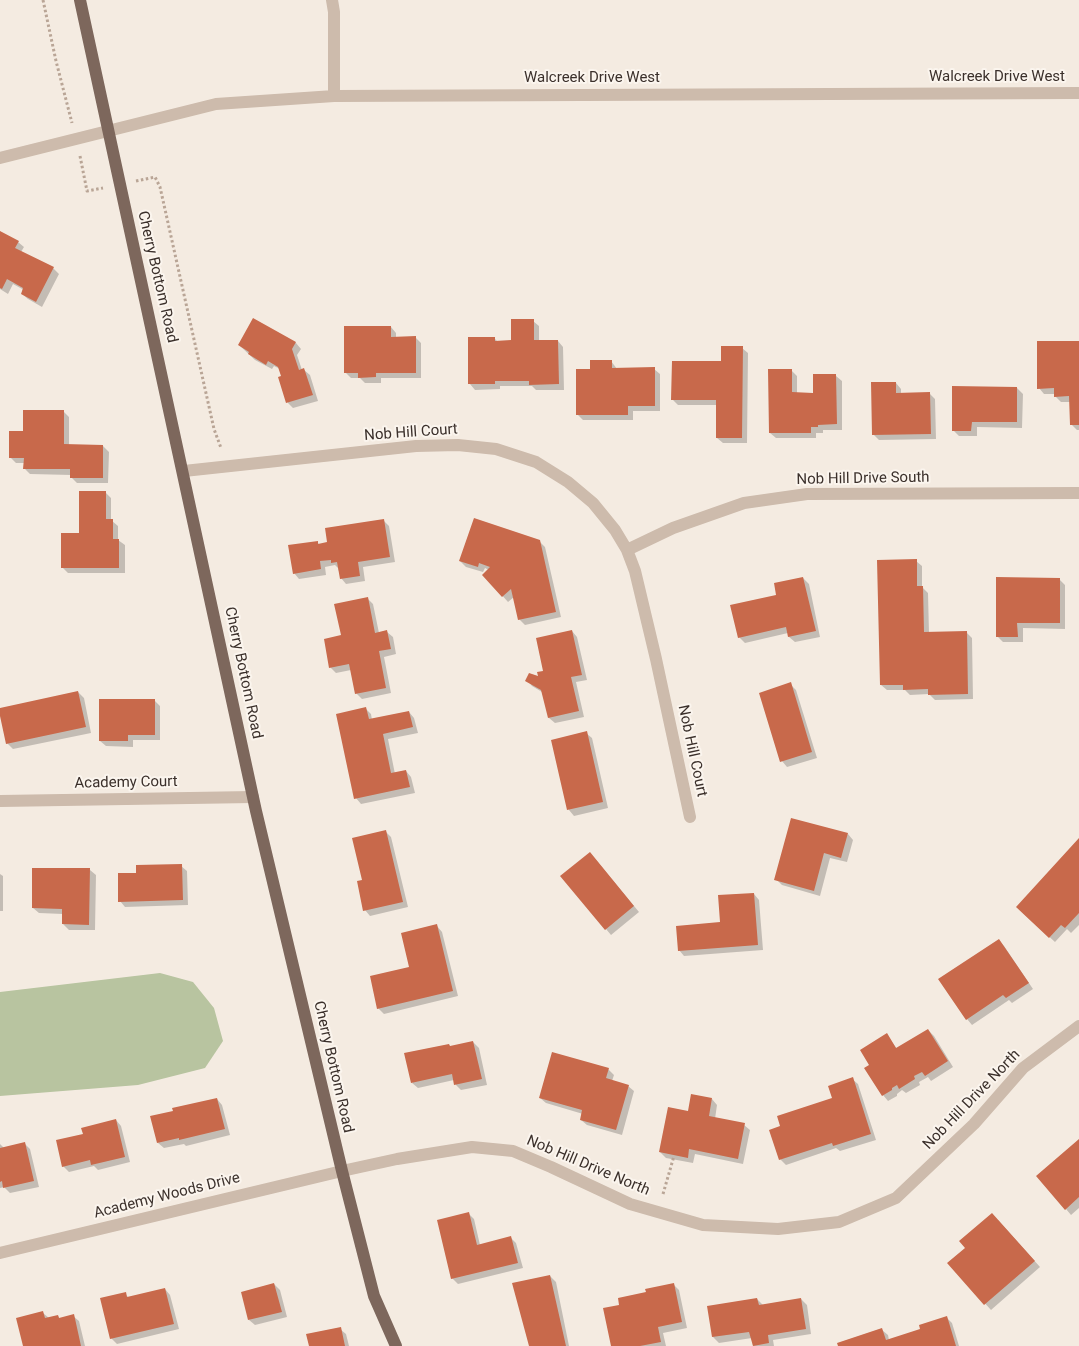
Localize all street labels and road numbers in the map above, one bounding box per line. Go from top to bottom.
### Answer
street label: Walcreek Drive West [929,68,1065,86]
street label: Walcreek Drive West [524,69,660,87]
street label: Cherry Bottom Road [133,209,181,345]
street label: Nob Hill Court [364,421,458,445]
street label: Nob Hill Drive South [796,469,930,489]
street label: Cherry Bottom Road [220,605,266,741]
street label: Nob Hill Court [673,703,711,799]
street label: Academy Court [74,773,178,793]
street label: Cherry Bottom Road [309,999,357,1135]
street label: Nob Hill Drive North [920,1046,1024,1154]
street label: Nob Hill Drive North [524,1132,652,1200]
street label: Academy Woods Drive [92,1169,242,1223]

